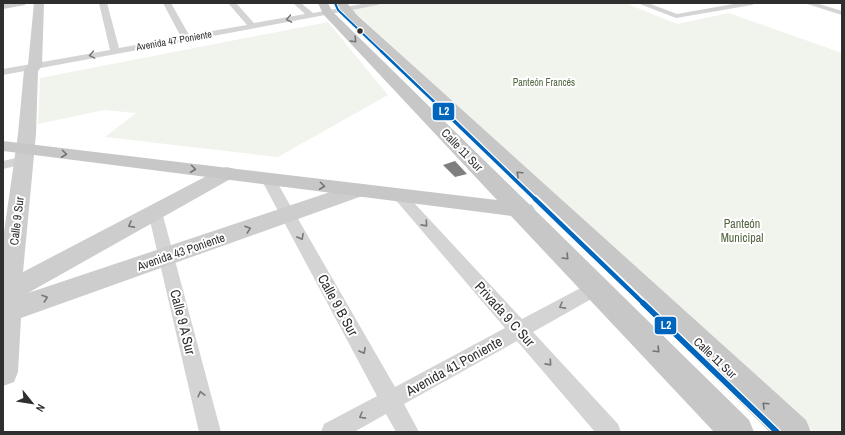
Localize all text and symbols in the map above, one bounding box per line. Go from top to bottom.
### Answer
one-way arrow [286,14,292,23]
unlabelled marker [355,26,365,36]
street label: Avenida 47 Poniente [134,27,213,54]
one-way arrow [349,35,357,43]
one-way arrow [89,51,95,59]
park label: Panteón Francés [513,76,575,89]
line badge: L2 [432,102,455,121]
text: L2 [439,104,449,118]
street label: Calle 11 Sur [438,125,487,175]
one-way arrow [61,149,67,158]
one-way arrow [190,164,196,173]
one-way arrow [516,171,524,178]
one-way arrow [319,181,325,190]
street label: Calle 9 Sur [6,195,28,246]
park label: Panteón Municipal [721,216,763,246]
one-way arrow [421,219,428,227]
one-way arrow [128,221,135,228]
one-way arrow [244,225,251,234]
street label: Avenida 43 Poniente [134,229,227,275]
one-way arrow [296,233,303,240]
one-way arrow [562,252,569,260]
street label: Calle 9 B Sur [314,271,362,339]
street label: Privada 9 C Sur [471,278,539,350]
street label: Calle 9 A Sur [166,288,200,357]
one-way arrow [41,295,48,303]
one-way arrow [559,302,566,309]
line badge: L2 [654,316,677,335]
text: L2 [661,318,671,332]
street label: Avenida 41 Poniente [402,332,505,400]
street label: Calle 11 Sur [690,334,741,383]
one-way arrow [652,345,660,353]
one-way arrow [358,347,365,354]
one-way arrow [544,358,552,366]
north arrow [12,383,52,423]
one-way arrow [197,391,206,398]
text: N [33,402,48,414]
one-way arrow [762,402,770,410]
one-way arrow [359,411,366,418]

